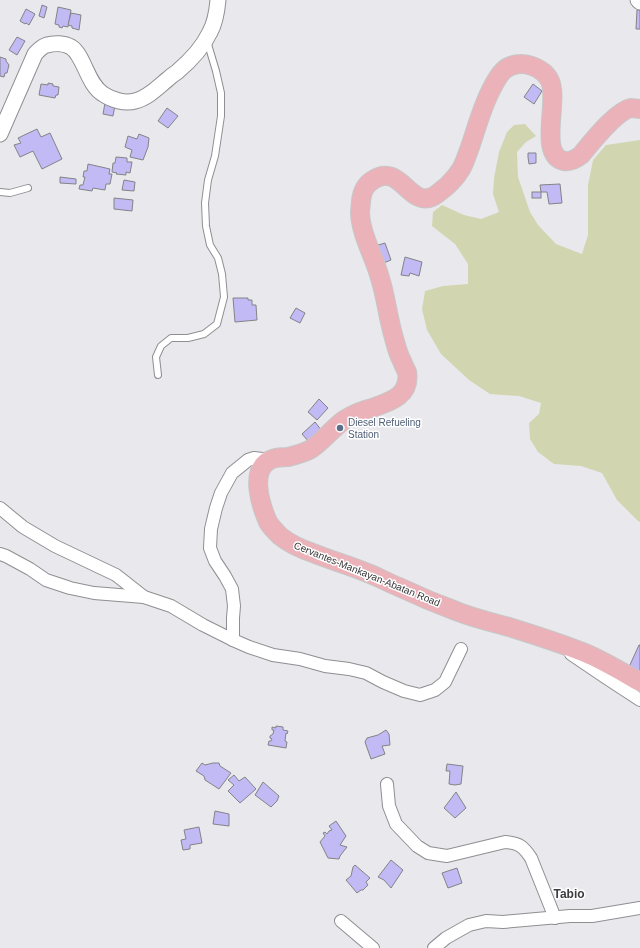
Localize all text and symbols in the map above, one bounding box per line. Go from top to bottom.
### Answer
place label: Diesel Refueling Station [348,417,421,440]
marker: Diesel Refueling Station [335,423,345,433]
street label: Cervantes-Mankayan-Abatan Road [292,540,442,608]
district label: Tabio [553,887,585,901]

